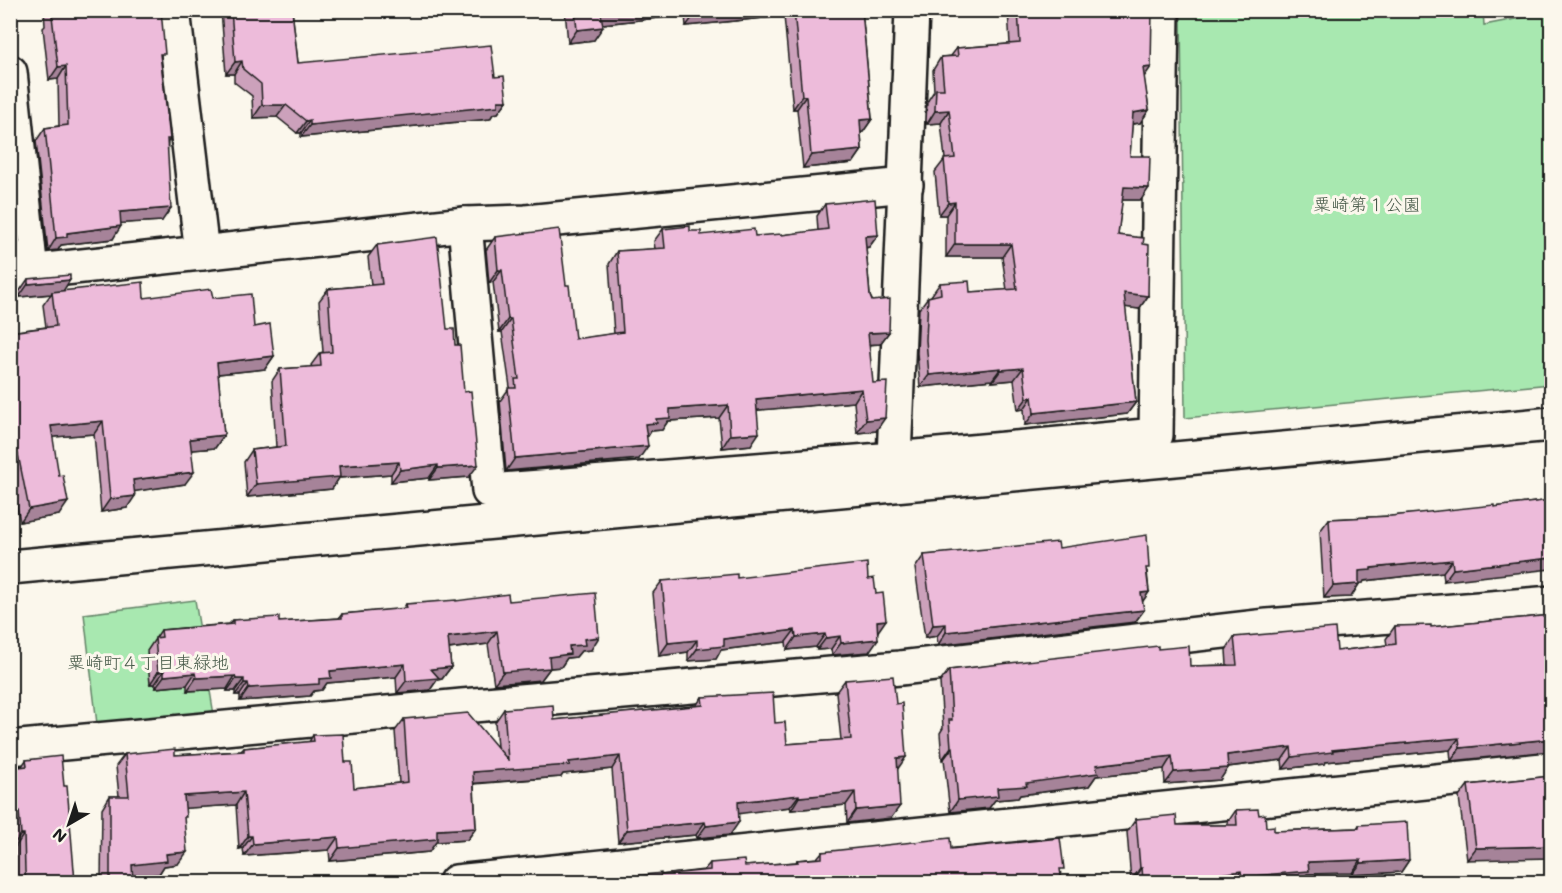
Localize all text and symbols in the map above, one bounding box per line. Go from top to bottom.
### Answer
park label: 粟崎第１公園 [1313,192,1421,216]
park label: 粟崎町４丁目東緑地 [67,650,229,674]
north arrow [39,794,99,854]
text: N [48,824,71,848]

